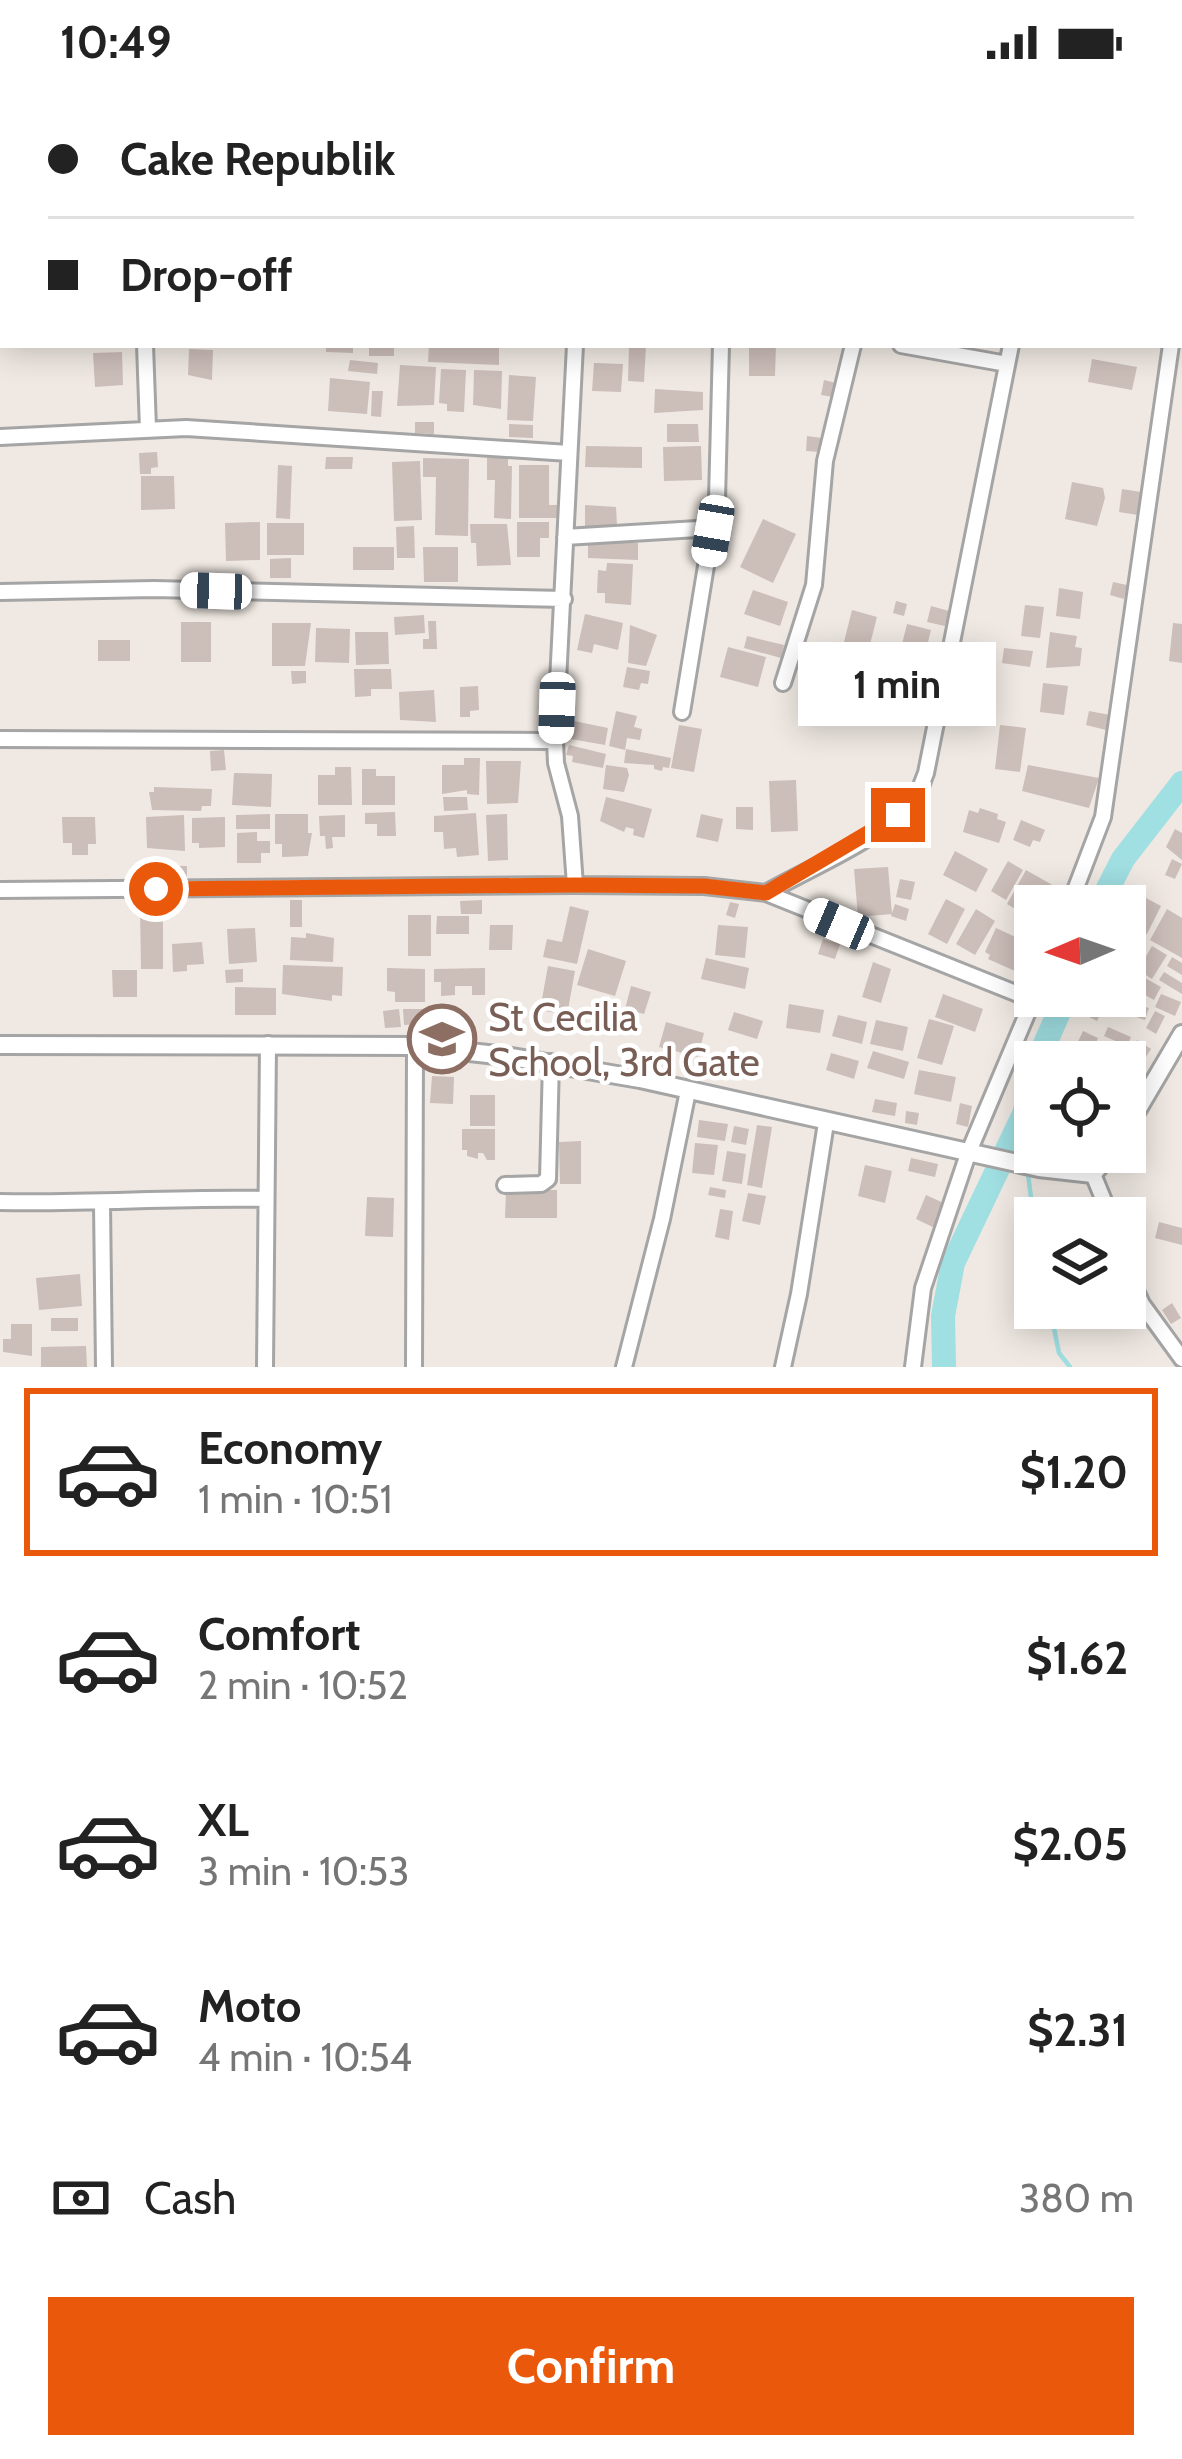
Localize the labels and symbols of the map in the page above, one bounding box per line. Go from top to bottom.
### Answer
car [689,492,737,570]
car [179,572,253,610]
callout: 1 min [799,641,997,725]
car [538,671,576,745]
route end [871,788,925,842]
route start [129,862,183,916]
north arrow [1014,885,1146,1017]
car [799,893,879,955]
place label: St Cecilia School, 3rd Gate [488,993,760,1086]
school or university icon: St Cecilia School, 3rd Gate [407,1004,477,1074]

